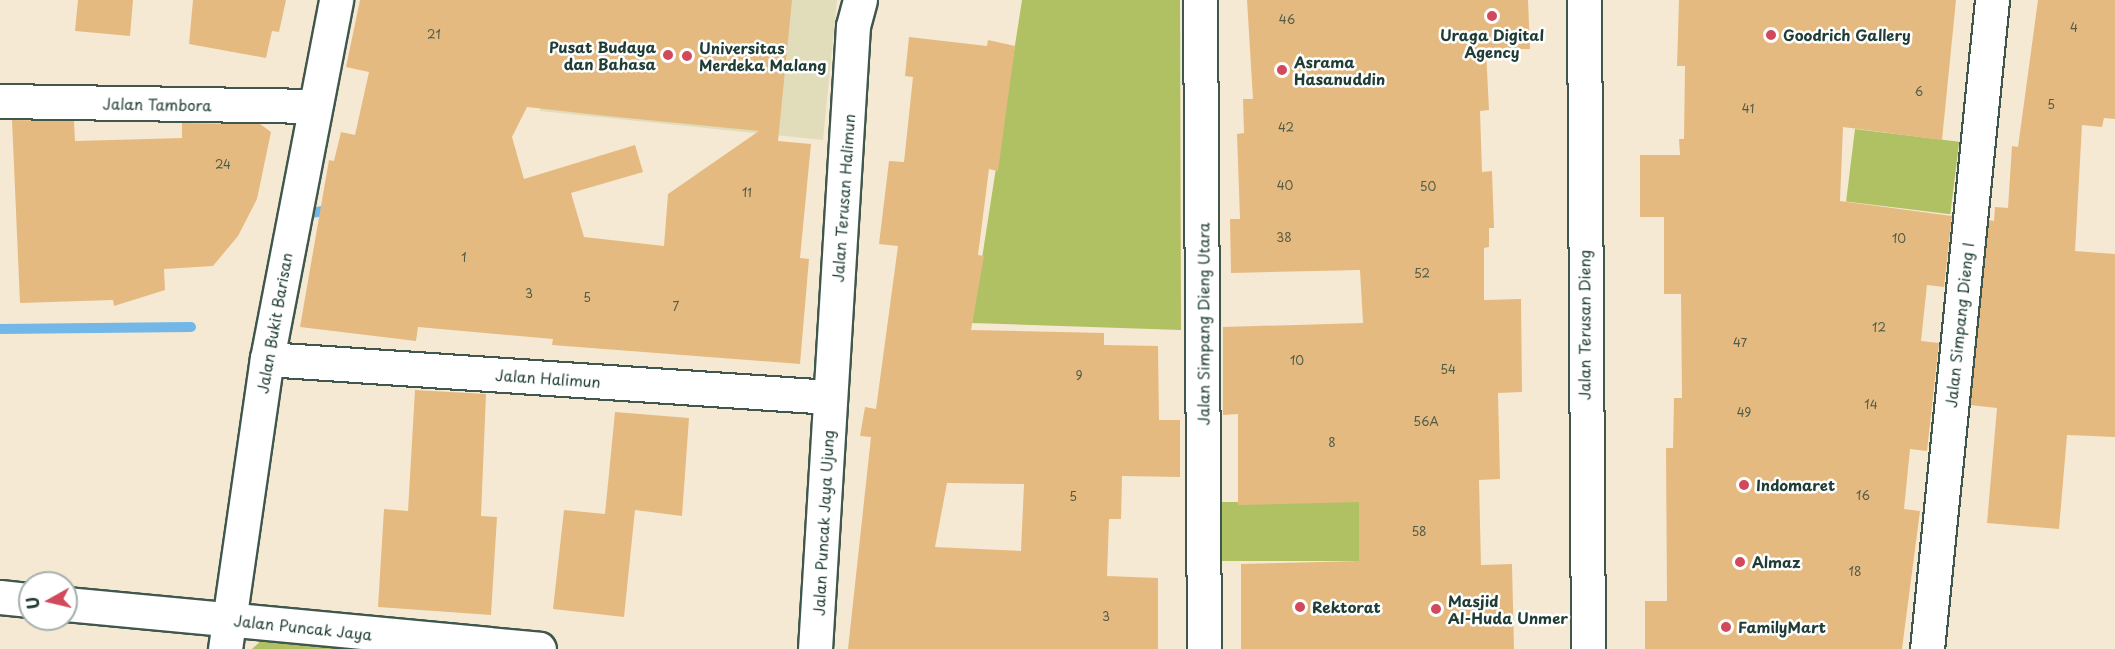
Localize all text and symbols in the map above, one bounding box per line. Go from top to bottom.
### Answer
marker: Uraga Digital Agency [1485,9,1499,23]
house number: 46 [1279,13,1295,27]
house number: 4 [2070,21,2078,35]
place label: Uraga Digital Agency [1440,25,1544,60]
place label: Goodrich Gallery [1783,26,1912,44]
house number: 21 [427,28,441,42]
marker: Goodrich Gallery [1764,28,1778,42]
place label: Pusat Budaya dan Bahasa [549,37,656,72]
place label: Universitas Merdeka Malang [699,38,826,73]
marker: Pusat Budaya dan Bahasa [661,48,675,62]
marker: Universitas Merdeka Malang [680,49,694,63]
place label: Asrama Hasanuddin [1294,52,1385,87]
marker: Asrama Hasanuddin [1275,63,1289,77]
house number: 6 [1915,85,1923,99]
street label: Jalan Tambora [102,94,212,114]
house number: 5 [2047,98,2055,112]
house number: 41 [1742,102,1754,116]
street label: Jalan Terusan Halimun [828,113,858,283]
house number: 42 [1278,121,1294,135]
house number: 24 [215,158,231,172]
house number: 40 [1277,179,1293,193]
house number: 50 [1420,180,1436,194]
house number: 11 [742,186,752,200]
street label: Jalan Simpang Dieng Utara [1194,222,1212,426]
house number: 38 [1276,231,1292,245]
house number: 10 [1892,232,1906,246]
street label: Jalan Simpang Dieng I [1941,242,1977,408]
street label: Jalan Bukit Barisan [253,250,295,396]
street label: Jalan Terusan Dieng [1575,250,1593,400]
house number: 1 [461,251,467,265]
house number: 52 [1414,267,1430,281]
house number: 3 [525,287,533,301]
house number: 5 [583,291,591,305]
house number: 7 [673,300,679,314]
house number: 12 [1872,321,1886,335]
house number: 47 [1733,336,1747,350]
house number: 10 [1290,354,1304,368]
house number: 54 [1440,363,1456,377]
street label: Jalan Halimun [494,365,602,391]
house number: 9 [1075,369,1083,383]
house number: 14 [1864,398,1878,412]
house number: 49 [1737,406,1751,420]
house number: 56A [1413,415,1439,429]
street label: Jalan Puncak Jaya Ujung [809,429,837,617]
house number: 8 [1328,436,1336,450]
place label: Indomaret [1756,476,1835,494]
marker: Indomaret [1737,478,1751,492]
house number: 16 [1856,489,1870,503]
house number: 5 [1069,490,1077,504]
house number: 58 [1411,525,1427,539]
place label: Almaz [1752,553,1801,571]
marker: Almaz [1733,555,1747,569]
house number: 18 [1849,565,1861,579]
north arrow [18,571,78,631]
place label: Masjid Al-Huda Unmer [1448,591,1567,626]
text: U [19,596,45,611]
place label: Rektorat [1312,598,1381,616]
marker: Rektorat [1293,600,1307,614]
marker: Masjid Al-Huda Unmer [1429,602,1443,616]
house number: 3 [1102,610,1110,624]
street label: Jalan Puncak Jaya [232,611,374,643]
place label: FamilyMart [1738,618,1826,636]
marker: FamilyMart [1719,620,1733,634]

